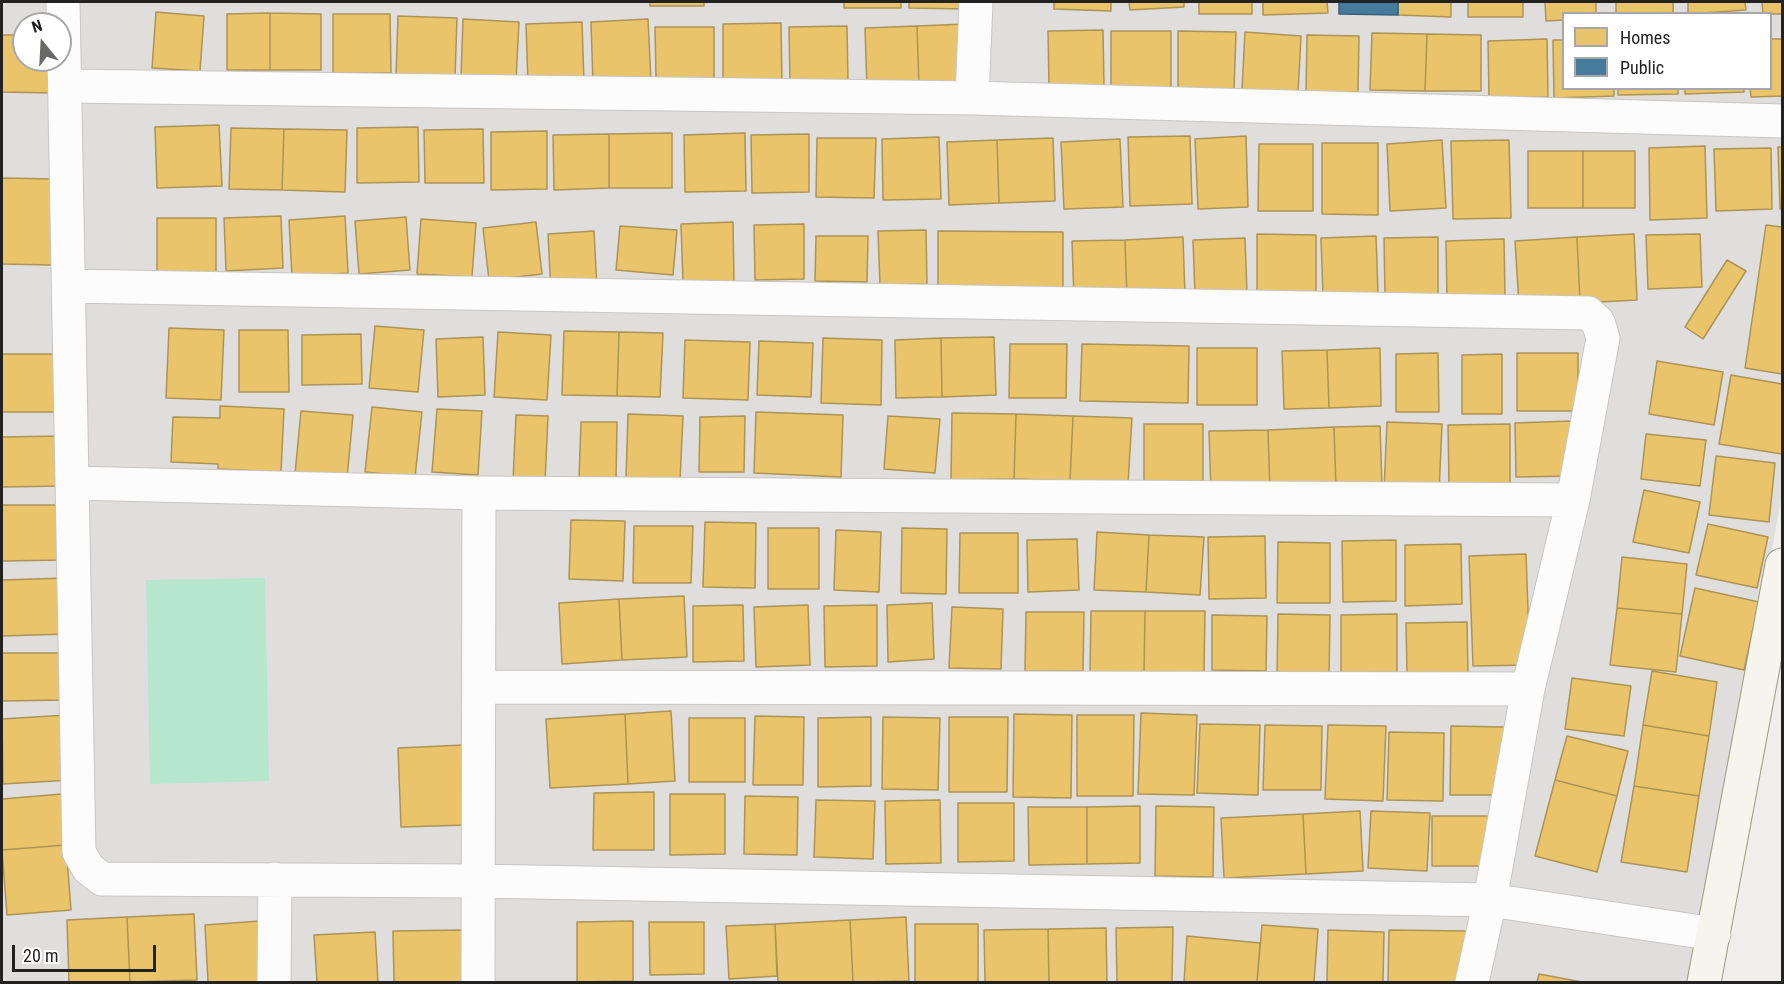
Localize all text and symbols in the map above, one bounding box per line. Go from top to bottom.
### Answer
north arrow [12,12,72,72]
legend [1562,12,1772,90]
text: N [29,16,44,37]
text: Homes [1620,27,1670,48]
text: Public [1620,57,1664,78]
scale bar [15,933,159,971]
text: 20 m [23,945,58,966]

